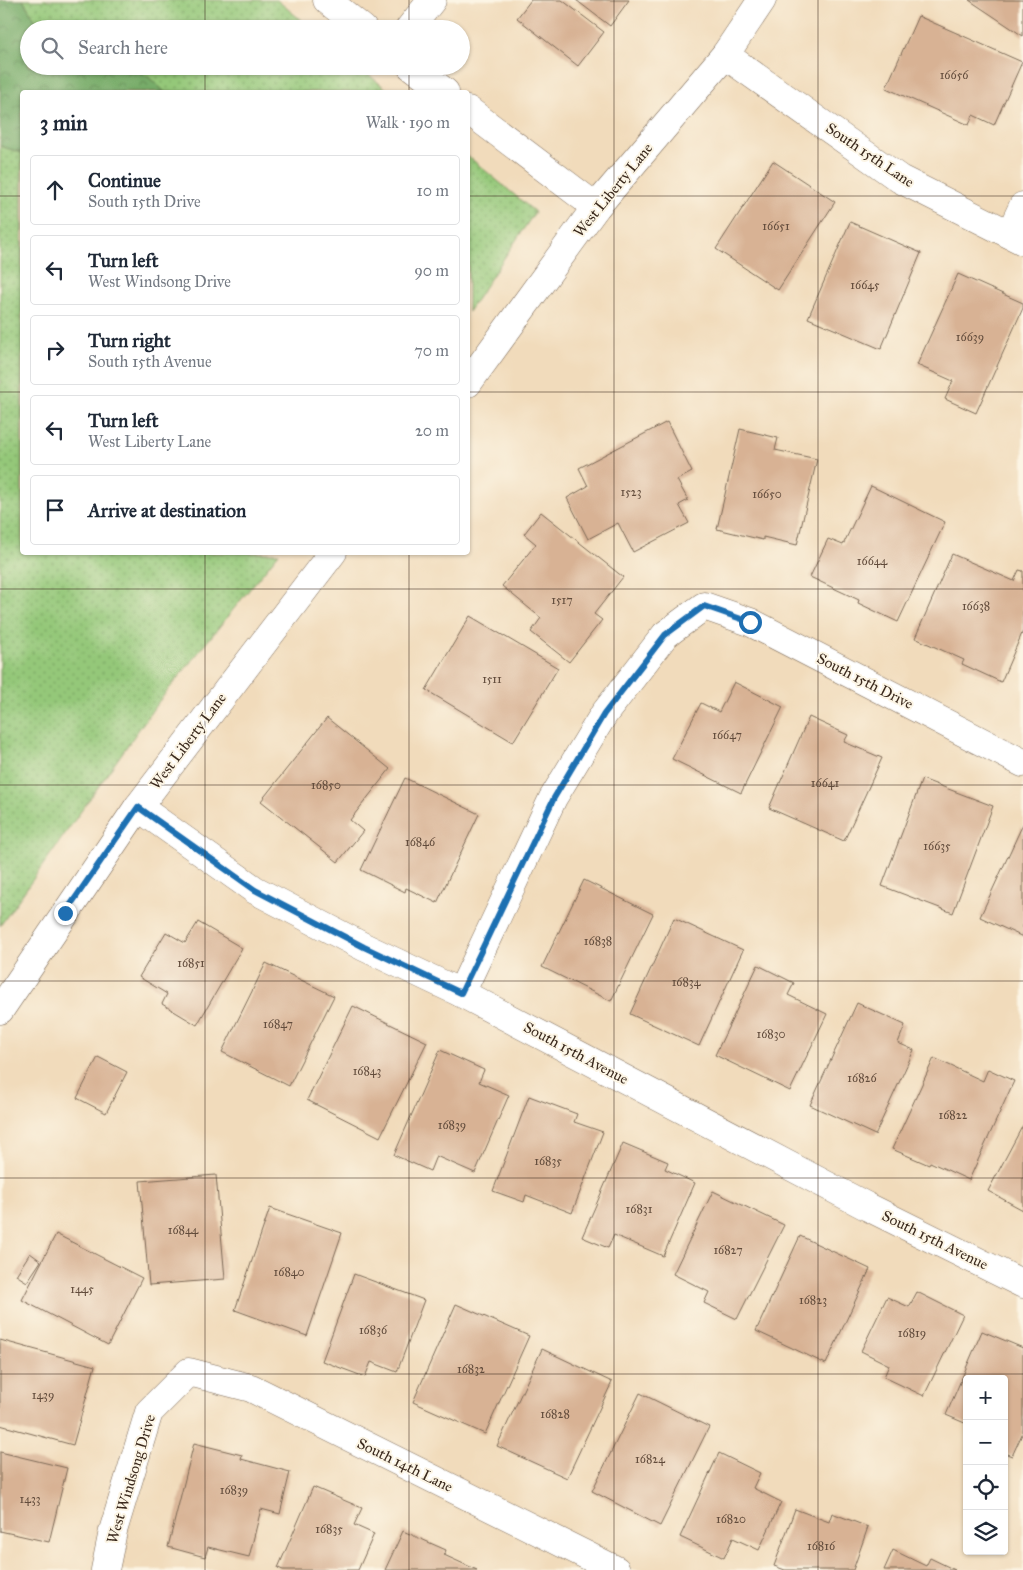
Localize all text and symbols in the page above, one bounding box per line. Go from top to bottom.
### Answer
search box [20,20,470,75]
icon: search [38,34,66,62]
text: Search here [78,36,168,59]
house number: 16656 [940,68,969,82]
text: 3 min [40,110,88,136]
text: Walk · 190 m [366,113,450,132]
street label: South 15th Lane [822,119,918,191]
street label: West Liberty Lane [570,139,656,241]
text: Continue [88,169,161,192]
icon: ahead [41,176,69,204]
text: 10 m [417,181,449,200]
text: South 15th Drive [88,192,201,211]
house number: 16651 [762,219,790,233]
text: Turn left [88,249,158,272]
icon: left [41,256,69,284]
text: 90 m [414,261,449,280]
text: West Windsong Drive [88,272,231,291]
house number: 16645 [850,278,880,292]
text: Turn right [88,329,171,352]
house number: 16639 [956,330,984,344]
icon: right [41,336,69,364]
text: 70 m [414,341,449,360]
text: South 15th Avenue [88,352,212,371]
text: Turn left [88,409,158,432]
icon: left [41,416,69,444]
text: 20 m [415,421,449,440]
text: West Liberty Lane [88,432,211,451]
house number: 1523 [621,485,642,499]
house number: 16650 [752,487,782,501]
icon: arrive [41,496,69,524]
text: Arrive at destination [88,499,246,522]
house number: 16644 [857,554,888,568]
house number: 1517 [551,593,573,607]
house number: 16638 [962,599,990,613]
route start [739,611,762,634]
street label: South 15th Drive [814,649,916,713]
house number: 1511 [482,672,502,686]
street label: West Liberty Lane [146,689,230,793]
house number: 16647 [712,728,742,742]
house number: 16641 [811,776,839,790]
house number: 16850 [311,778,341,792]
house number: 16846 [405,835,436,849]
house number: 16635 [923,839,951,853]
route end [54,902,77,925]
house number: 16838 [584,934,612,948]
house number: 16851 [177,956,205,970]
house number: 16834 [672,975,701,989]
house number: 16847 [263,1017,293,1031]
street label: South 15th Avenue [521,1018,631,1088]
house number: 16830 [756,1027,786,1041]
house number: 16843 [353,1064,382,1078]
house number: 16826 [847,1071,878,1085]
house number: 16822 [938,1108,968,1122]
house number: 16839 [438,1118,466,1132]
house number: 16835 [534,1154,562,1168]
house number: 16831 [626,1202,653,1216]
street label: South 15th Avenue [879,1207,991,1273]
house number: 16844 [168,1223,199,1237]
house number: 16827 [713,1243,743,1257]
house number: 16840 [274,1265,304,1279]
house number: 1445 [70,1282,94,1296]
house number: 16823 [799,1293,827,1307]
house number: 16836 [359,1323,388,1337]
house number: 16819 [898,1326,926,1340]
house number: 16832 [457,1362,485,1376]
map controls [963,1375,1008,1555]
button: + [963,1375,1008,1420]
house number: 1439 [32,1388,54,1402]
house number: 16828 [540,1407,570,1421]
street label: West Windsong Drive [103,1412,159,1546]
button: − [963,1420,1008,1465]
street label: South 14th Lane [354,1434,456,1496]
house number: 16824 [635,1452,665,1466]
button: locate [963,1465,1008,1510]
house number: 16839 [220,1483,248,1497]
house number: 1433 [19,1492,41,1506]
button: layers [963,1510,1008,1555]
house number: 16820 [716,1512,746,1526]
house number: 16835 [315,1522,343,1536]
house number: 16816 [807,1539,836,1553]

